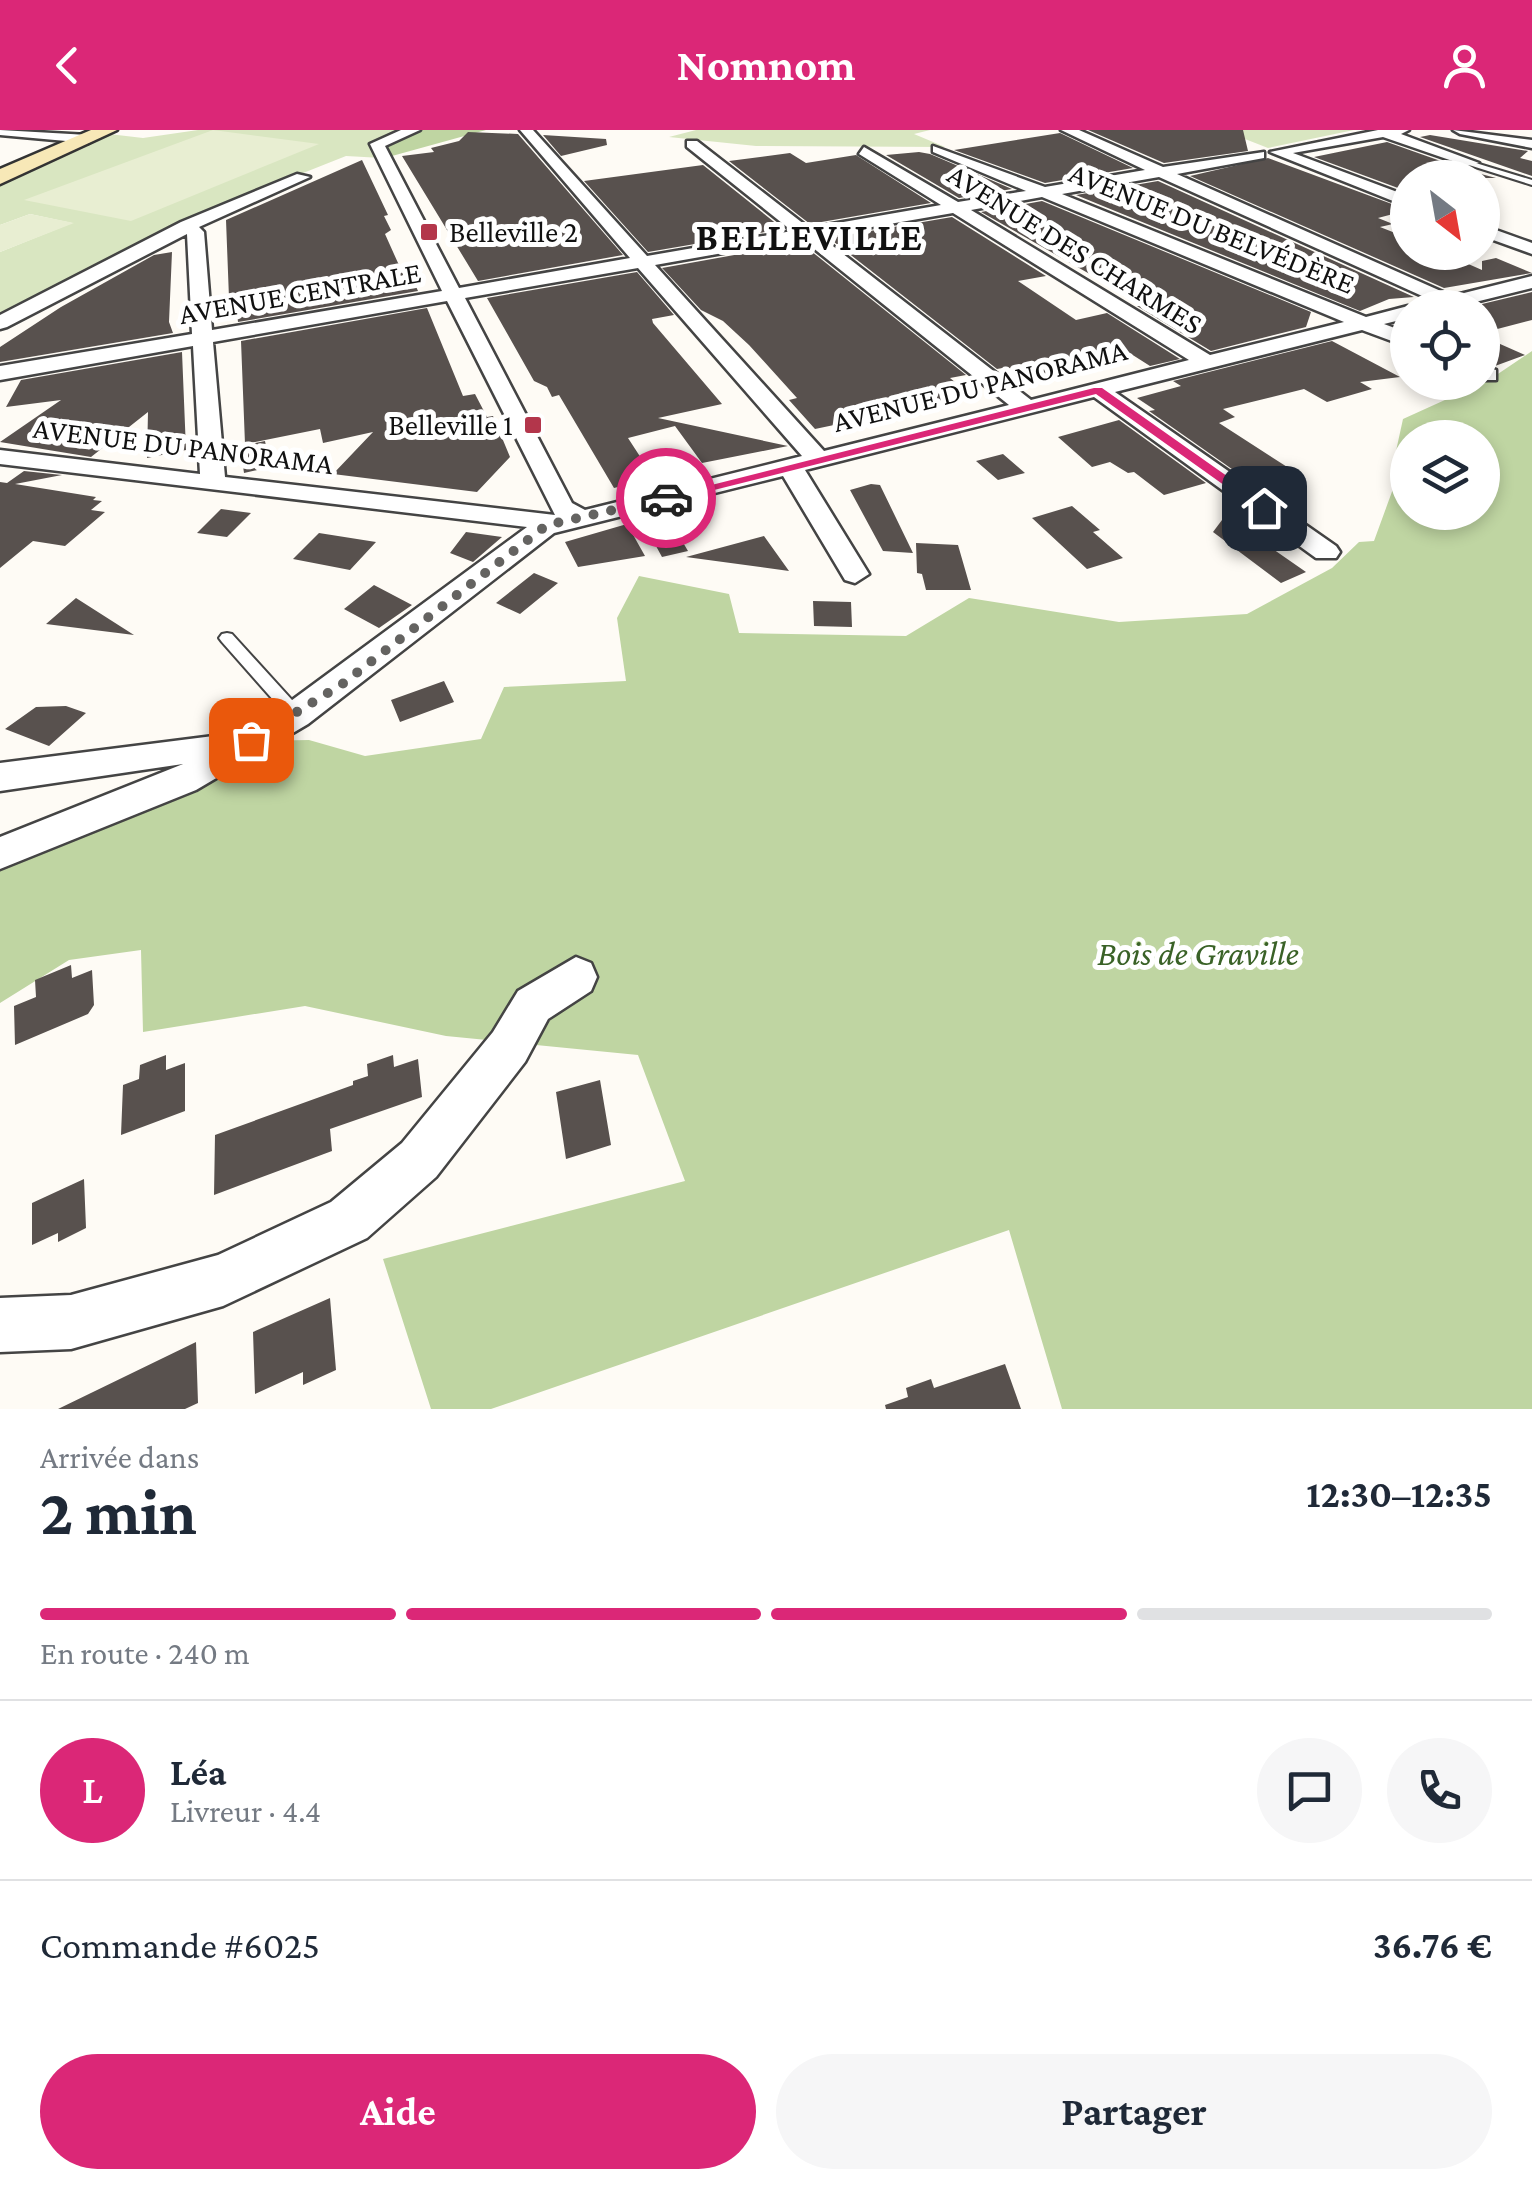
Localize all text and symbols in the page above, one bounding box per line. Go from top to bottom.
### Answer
icon: back [40,38,95,93]
icon: person [1437,38,1492,93]
text: Nomnom [676,40,856,90]
street label: AVENUE DU BELVÉDÈRE [1065,155,1360,300]
street label: AVENUE DES CHARMES [942,157,1208,340]
north arrow [1390,160,1500,270]
map controls [1390,160,1500,530]
place label: Belleville 2 [449,215,578,248]
district label: BELLEVILLE [696,216,924,258]
marker: Belleville 2 [418,221,440,243]
street label: AVENUE CENTRALE [176,255,423,330]
button: locate [1390,290,1500,400]
street label: AVENUE DU PANORAMA [829,333,1131,438]
place label: Belleville 1 [388,408,513,441]
street label: AVENUE DU PANORAMA [31,411,336,480]
marker: Belleville 1 [522,414,544,436]
button: layers [1390,420,1500,530]
courier [616,448,716,548]
pin [1222,466,1307,551]
icon: car [639,471,694,526]
icon: home [1237,481,1292,536]
pin [209,698,294,783]
icon: bag [224,713,279,768]
park label: Bois de Graville [1097,934,1299,973]
text: Arrivée dans [40,1439,199,1475]
text: 12:30–12:35 [1306,1473,1492,1515]
text: 2 min [40,1476,197,1548]
text: En route · 240 m [40,1635,250,1671]
button: chat [1257,1738,1362,1843]
button: phone [1387,1738,1492,1843]
text: Léa [170,1751,227,1793]
text: L [82,1769,103,1811]
text: Livreur · 4.4 [170,1793,321,1829]
text: Commande #6025 [40,1924,320,1966]
text: 36.76 € [1373,1924,1492,1966]
button: Aide [40,2054,756,2169]
button: Partager [776,2054,1492,2169]

